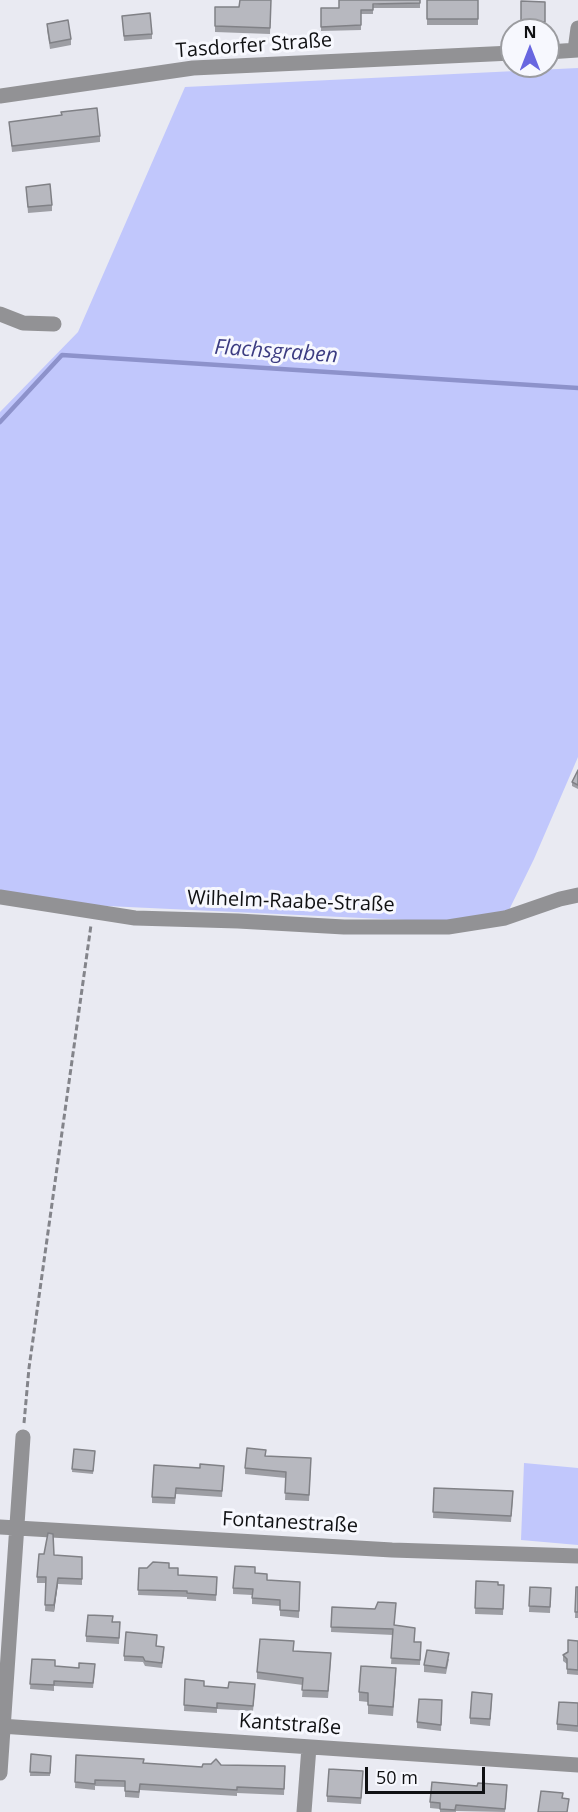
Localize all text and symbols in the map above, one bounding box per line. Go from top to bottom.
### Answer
north arrow [500,18,560,78]
text: N [523,21,537,43]
street label: Tasdorfer Straße [175,29,333,63]
water label: Flachsgraben [213,335,339,369]
street label: Wilhelm-Raabe-Straße [187,886,395,918]
street label: Fontanestraße [221,1507,359,1539]
street label: Kantstraße [238,1709,342,1741]
scale bar [368,1755,488,1793]
text: 50 m [376,1765,418,1789]

